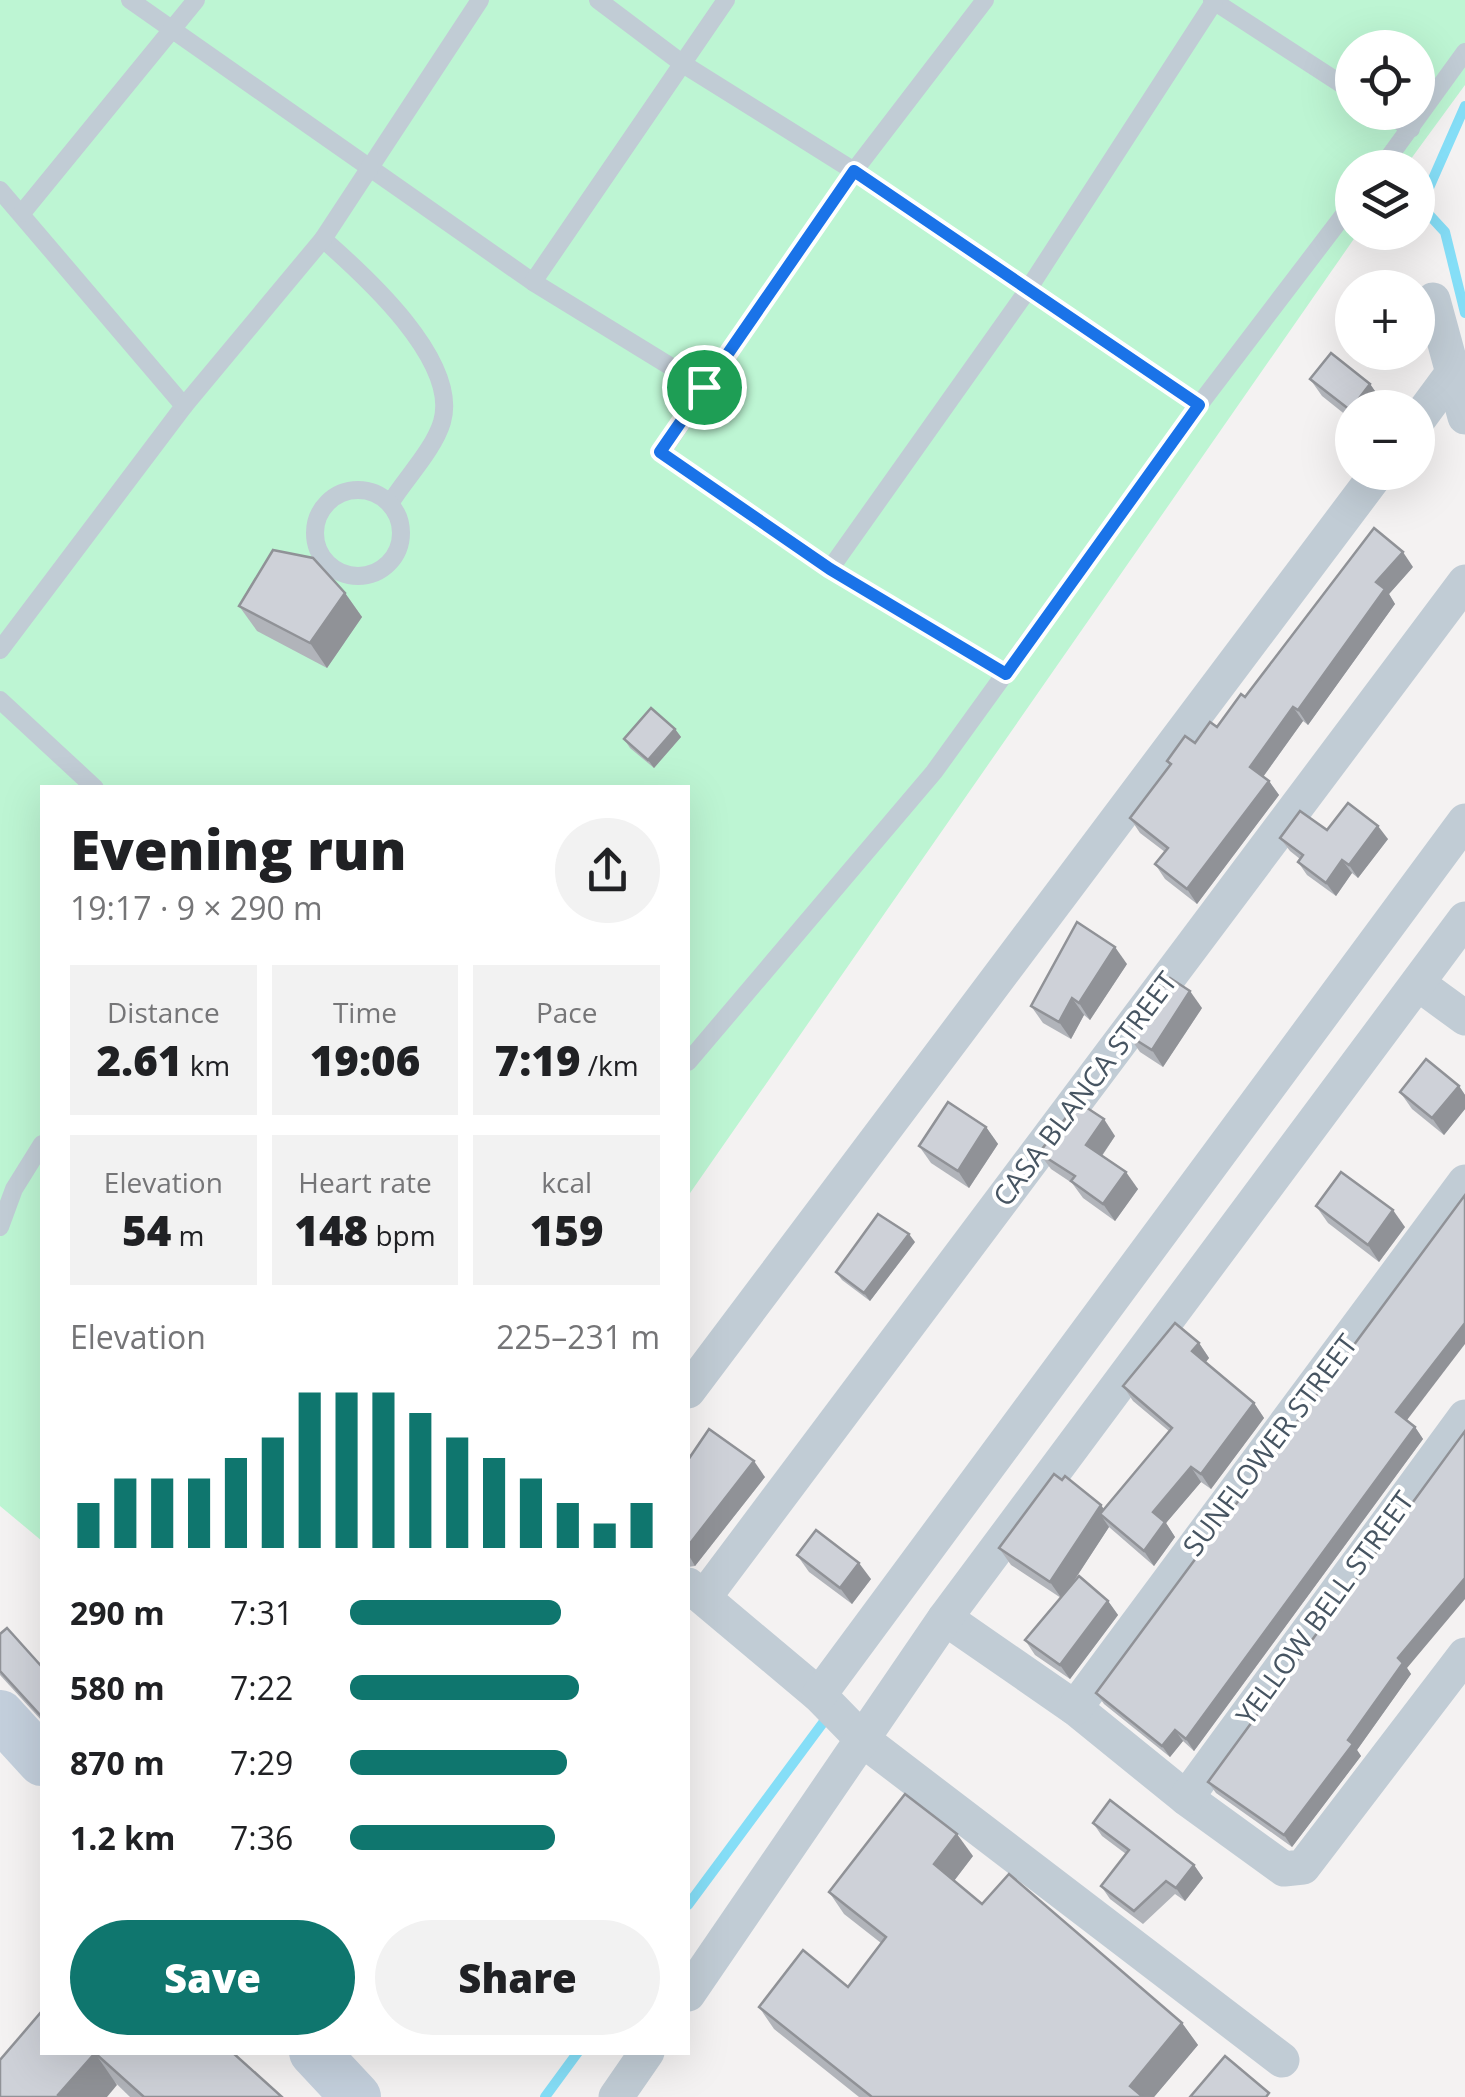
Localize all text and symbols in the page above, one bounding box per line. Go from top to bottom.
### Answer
map controls [1335,30,1435,490]
button: locate [1335,30,1435,130]
button: layers [1335,150,1435,250]
button: + [1335,270,1435,370]
pin [662,345,747,430]
icon: arrive [677,360,732,415]
button: − [1335,390,1435,490]
text: Evening run [70,811,406,886]
button: share [555,818,660,923]
text: 19:17 · 9 × 290 m [70,886,323,929]
street label: CASA BLANCA STREET [983,963,1185,1213]
text: Distance [107,993,220,1031]
text: Time [333,993,397,1031]
text: Pace [536,993,597,1031]
text: 2.61 [96,1031,182,1088]
text: 19:06 [310,1031,420,1088]
text: 7:19 [495,1031,581,1088]
text: km [182,1046,230,1084]
text: /km [581,1046,639,1084]
text: Elevation [104,1163,223,1201]
text: Heart rate [298,1163,432,1201]
text: kcal [541,1163,592,1201]
text: 54 [122,1201,171,1258]
text: 148 [294,1201,368,1258]
text: 159 [530,1201,604,1258]
text: m [171,1216,205,1254]
text: bpm [368,1216,436,1254]
text: Elevation [70,1315,206,1358]
text: 225–231 m [496,1315,660,1358]
street label: SUNFLOWER STREET [1173,1325,1365,1563]
street label: YELLOW BELL STREET [1226,1482,1422,1732]
text: 290 m [70,1591,165,1634]
text: 7:31 [230,1591,293,1634]
text: 580 m [70,1666,165,1709]
text: 7:22 [230,1666,293,1709]
text: 870 m [70,1741,165,1784]
text: 7:29 [230,1741,293,1784]
text: 1.2 km [70,1816,175,1859]
text: 7:36 [230,1816,293,1859]
button: Save [70,1920,355,2035]
button: Share [375,1920,660,2035]

